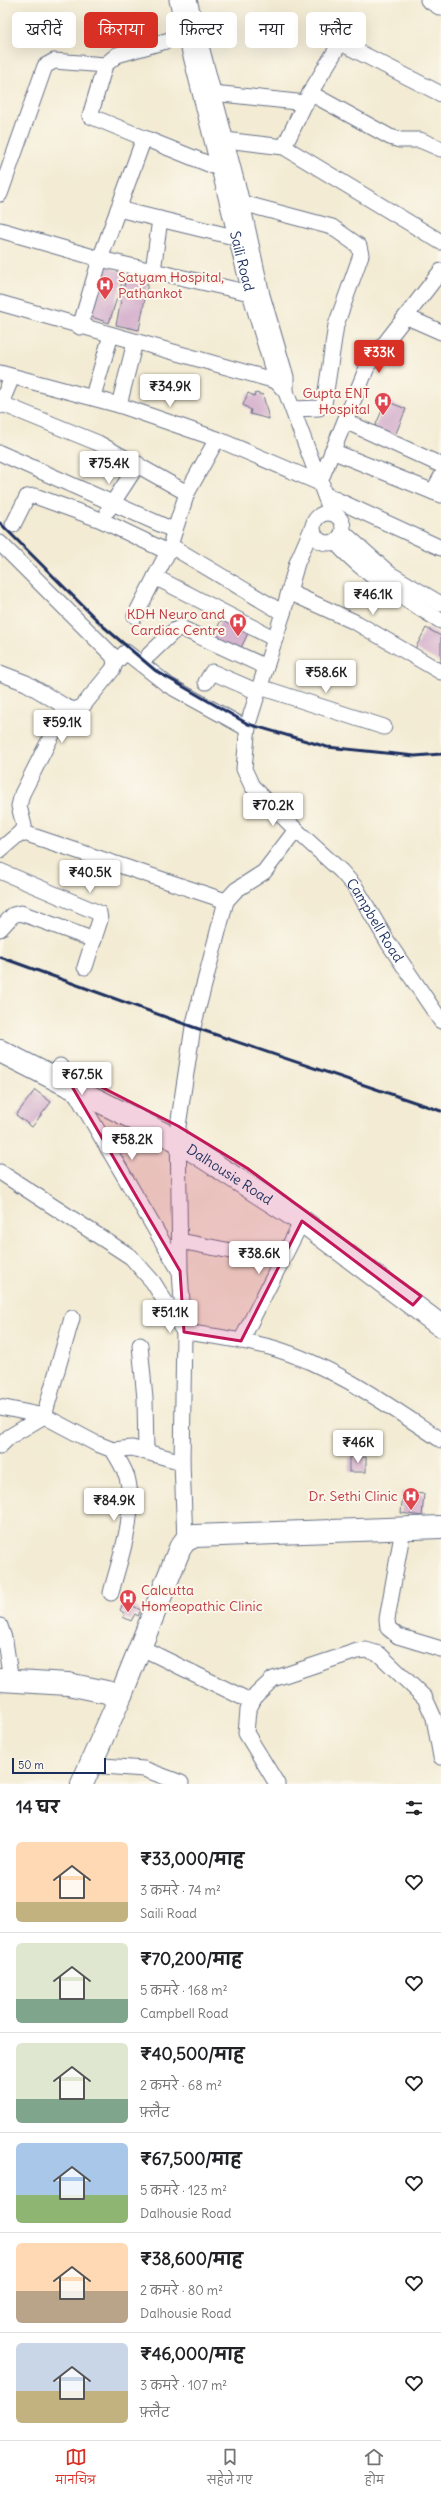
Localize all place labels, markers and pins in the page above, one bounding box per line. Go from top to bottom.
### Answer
place label: Satyam Hospital, Pathankot [118,268,224,302]
hospital icon: Satyam Hospital, Pathankot [95,275,115,300]
pin: ₹33K [355,340,403,374]
pin: ₹34.9K [137,374,203,408]
place label: Gupta ENT Hospital [303,384,370,418]
hospital icon: Gupta ENT Hospital [373,391,393,416]
pin: ₹75.4K [76,451,142,485]
pin: ₹46.1K [340,582,406,616]
place label: KDH Neuro and Cardiac Centre [127,605,225,639]
hospital icon: KDH Neuro and Cardiac Centre [228,612,248,637]
pin: ₹58.6K [293,660,359,694]
pin: ₹59.1K [29,710,95,744]
pin: ₹70.2K [240,793,306,827]
pin: ₹40.5K [57,860,123,894]
pin: ₹67.5K [49,1062,115,1096]
pin: ₹58.2K [99,1127,165,1161]
pin: ₹38.6K [226,1241,292,1275]
pin: ₹51.1K [137,1300,203,1334]
pin: ₹46K [334,1430,382,1464]
hospital icon: Dr. Sethi Clinic [401,1486,421,1511]
place label: Dr. Sethi Clinic [308,1487,398,1505]
pin: ₹84.9K [81,1488,147,1522]
place label: Calcutta Homeopathic Clinic [141,1581,263,1615]
hospital icon: Calcutta Homeopathic Clinic [118,1588,138,1613]

